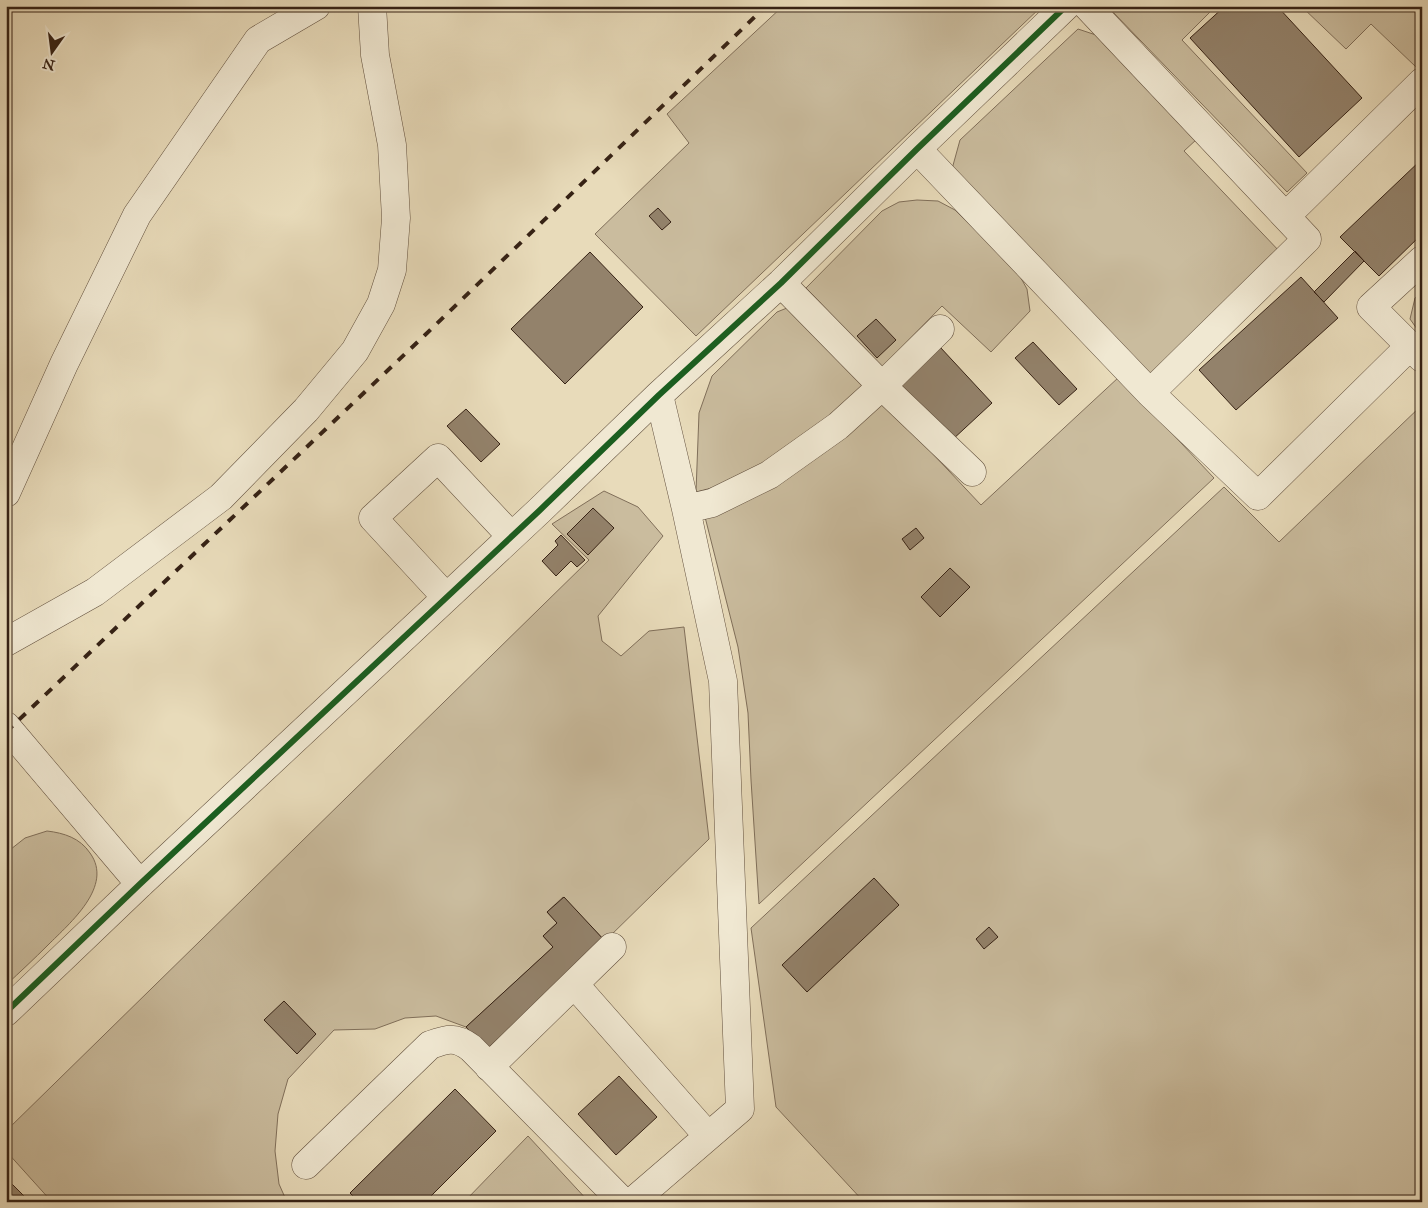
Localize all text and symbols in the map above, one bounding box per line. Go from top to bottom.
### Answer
north arrow [28,28,78,78]
text: N [41,54,57,74]

